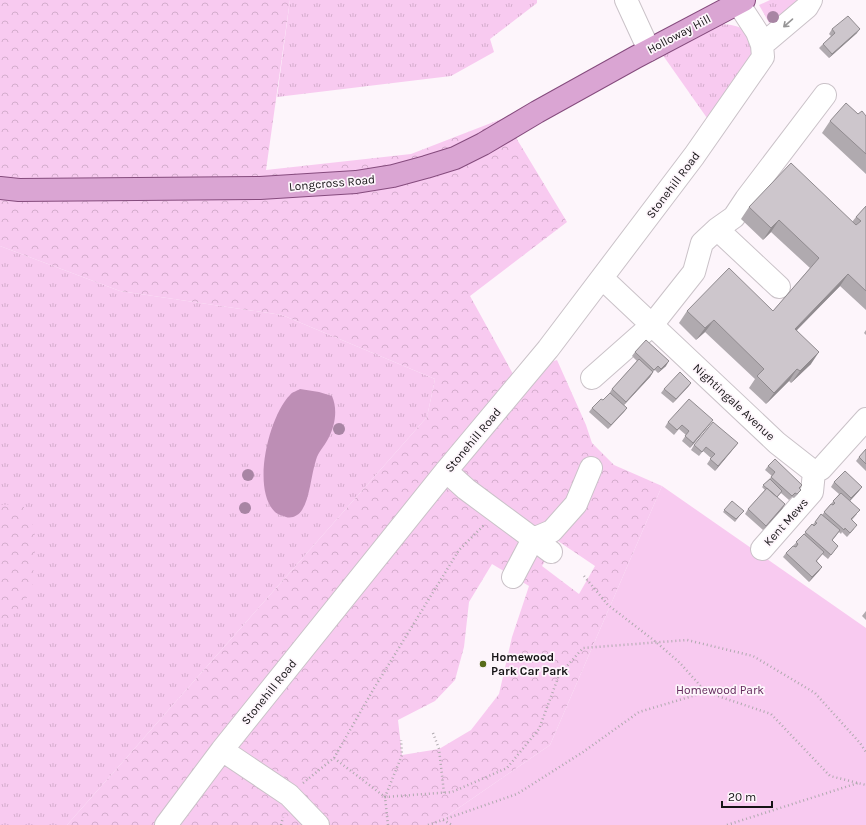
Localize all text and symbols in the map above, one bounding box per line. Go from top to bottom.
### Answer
street label: Holloway Hill [645,11,713,57]
one-way arrow [782,19,793,28]
street label: Stonehill Road [643,149,703,221]
street label: Longcross Road [288,172,376,194]
street label: Nightingale Avenue [690,361,778,443]
street label: Stonehill Road [442,405,504,475]
street label: Kent Mews [761,495,811,549]
place label: Homewood Park Car Park [491,650,568,678]
street label: Stonehill Road [238,657,300,727]
marker: Homewood Park Car Park [478,659,488,669]
park label: Homewood Park [676,683,764,697]
scale bar [722,783,772,809]
text: 20 m [728,790,756,804]

